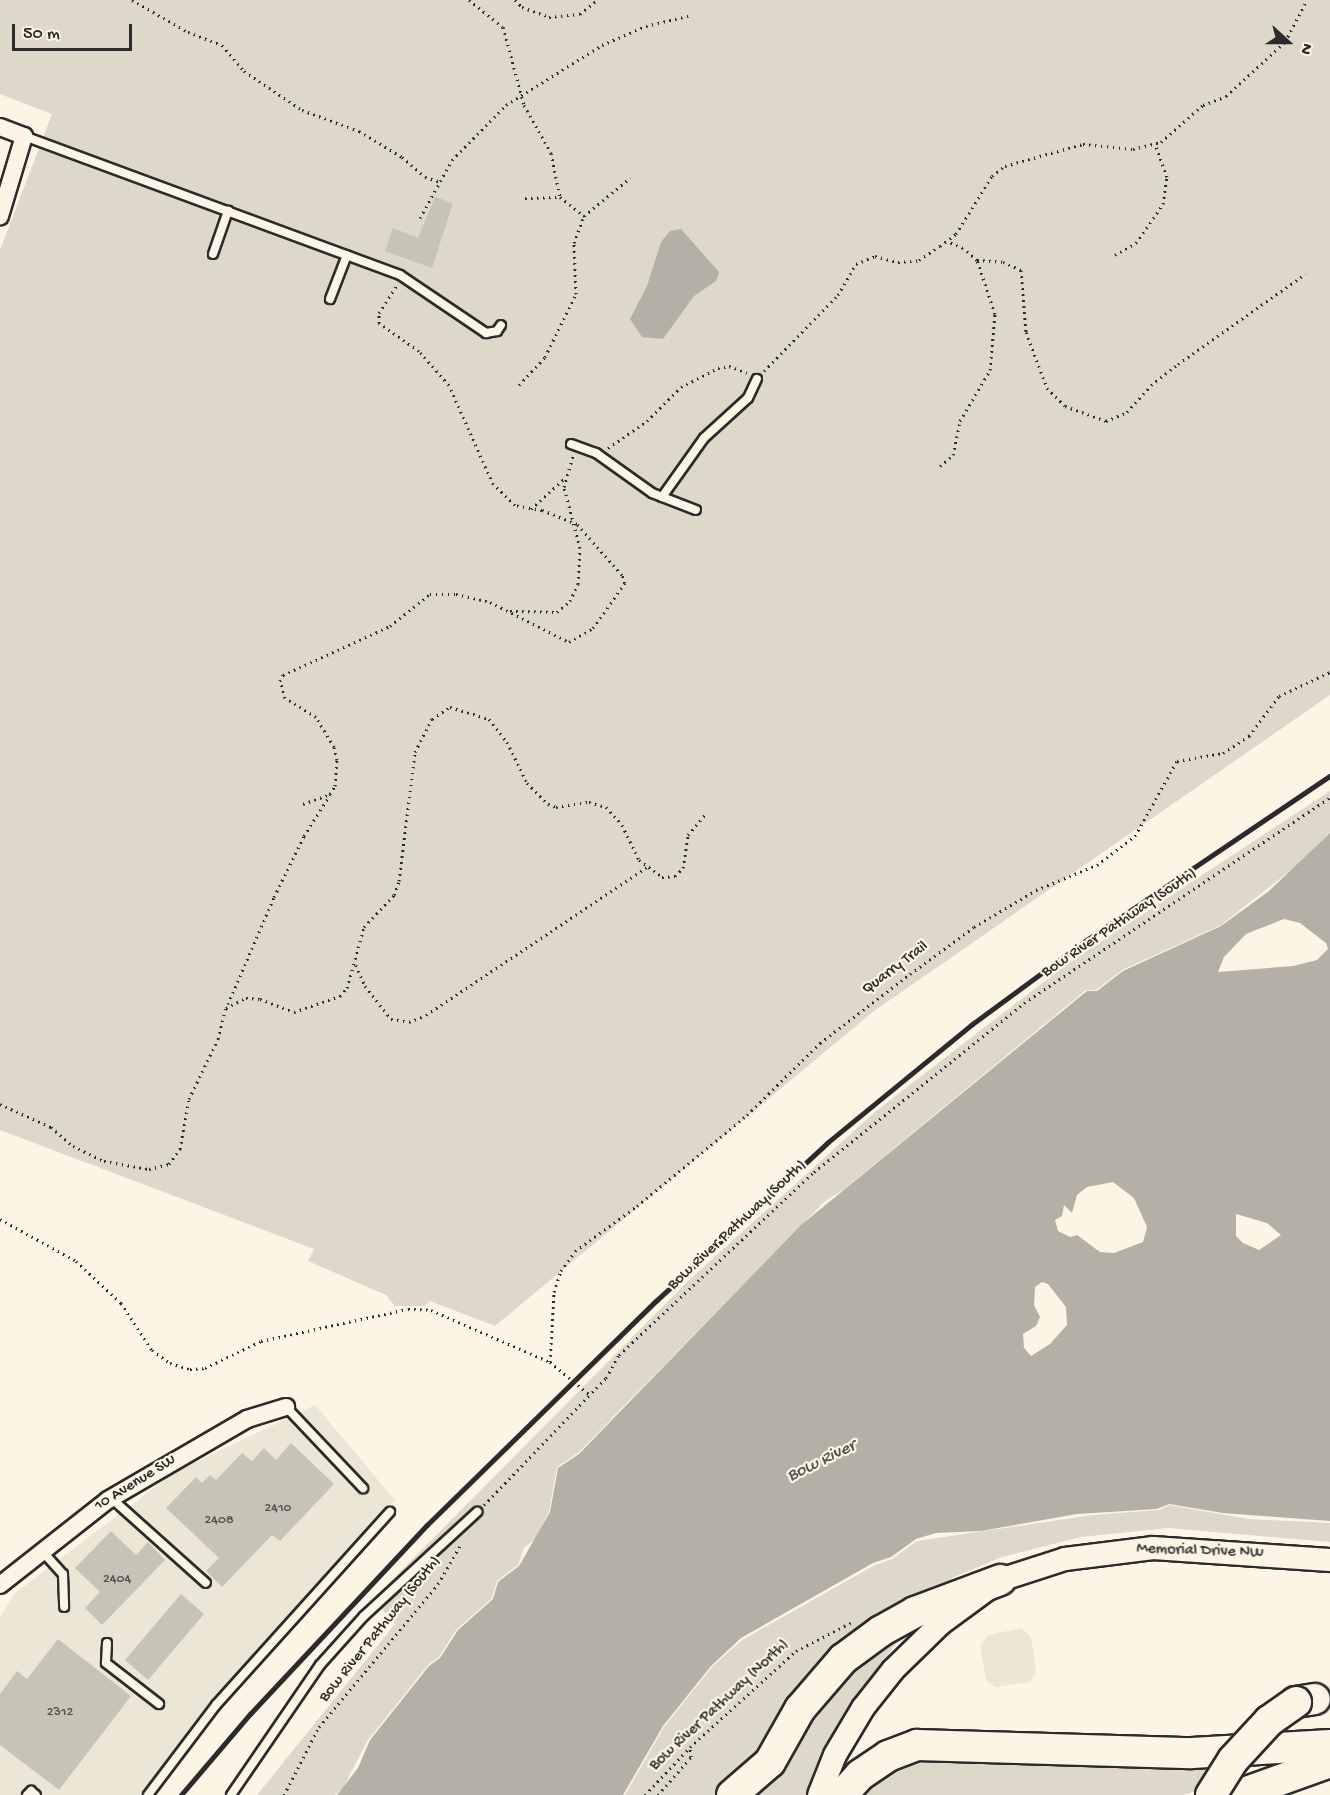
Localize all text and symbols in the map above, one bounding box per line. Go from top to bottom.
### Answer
scale bar [15,12,135,50]
north arrow [1258,12,1318,72]
text: 50 m [23,24,60,45]
text: N [1295,40,1316,57]
street label: Bow River Pathway (South) [1039,865,1201,983]
street label: Quarry Trail [859,938,933,1000]
street label: Bow River Pathway (South) [665,1157,811,1295]
water label: Bow River [784,1436,860,1488]
street label: 10 Avenue SW [92,1451,180,1517]
house number: 2410 [264,1501,292,1517]
house number: 2408 [204,1513,234,1529]
street label: Memorial Drive NW [1136,1540,1264,1564]
street label: Bow River Pathway (South) [316,1553,446,1707]
house number: 2404 [103,1572,131,1588]
street label: Bow River Pathway (North) [646,1636,794,1776]
house number: 2312 [47,1705,73,1721]

